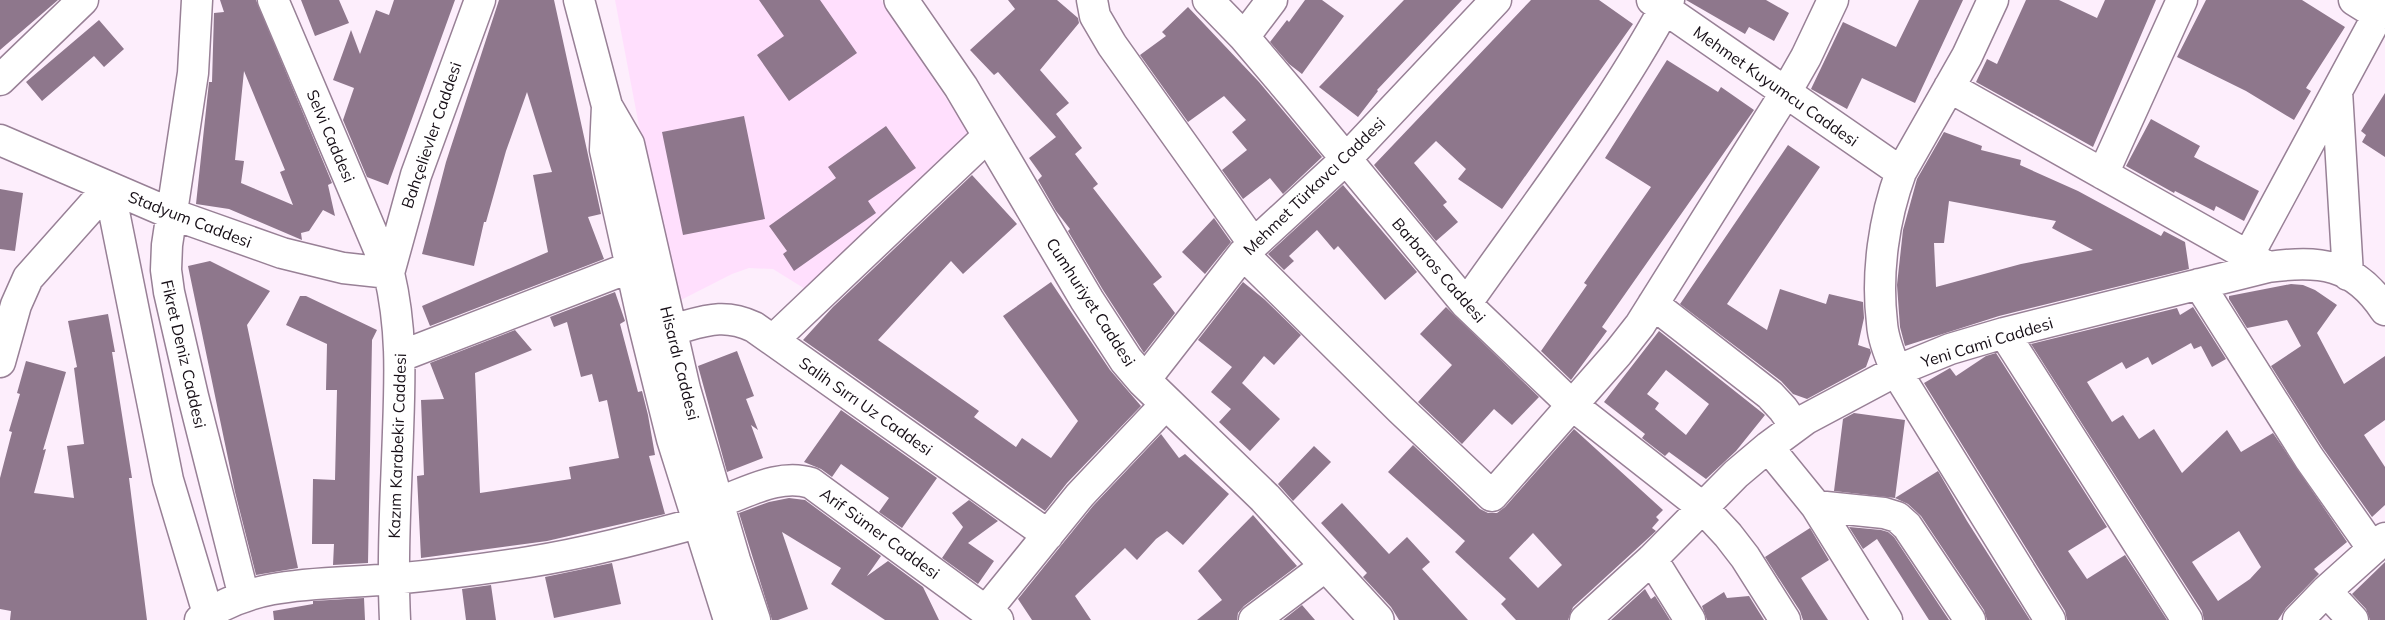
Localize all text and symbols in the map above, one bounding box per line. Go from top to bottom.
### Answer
street label: Mehmet Kuyumcu Caddesi [1690,21,1862,151]
street label: Bahçelievler Caddesi [397,59,465,211]
street label: Selvi Caddesi [302,87,360,185]
street label: Mehmet Türkavcı Caddesi [1239,113,1389,259]
street label: Stadyum Caddesi [125,186,255,252]
street label: Barbaros Caddesi [1388,213,1490,327]
street label: Cumhuriyet Caddesi [1042,234,1140,370]
street label: Fikret Deniz Caddesi [157,278,211,430]
street label: Hisardı Caddesi [656,304,704,422]
street label: Yeni Cami Caddesi [1918,312,2055,372]
street label: Salih Sırrı Uz Caddesi [795,352,937,460]
street label: Kazım Karabekir Caddesi [384,353,410,539]
street label: Arif Sümer Caddesi [816,483,944,583]

